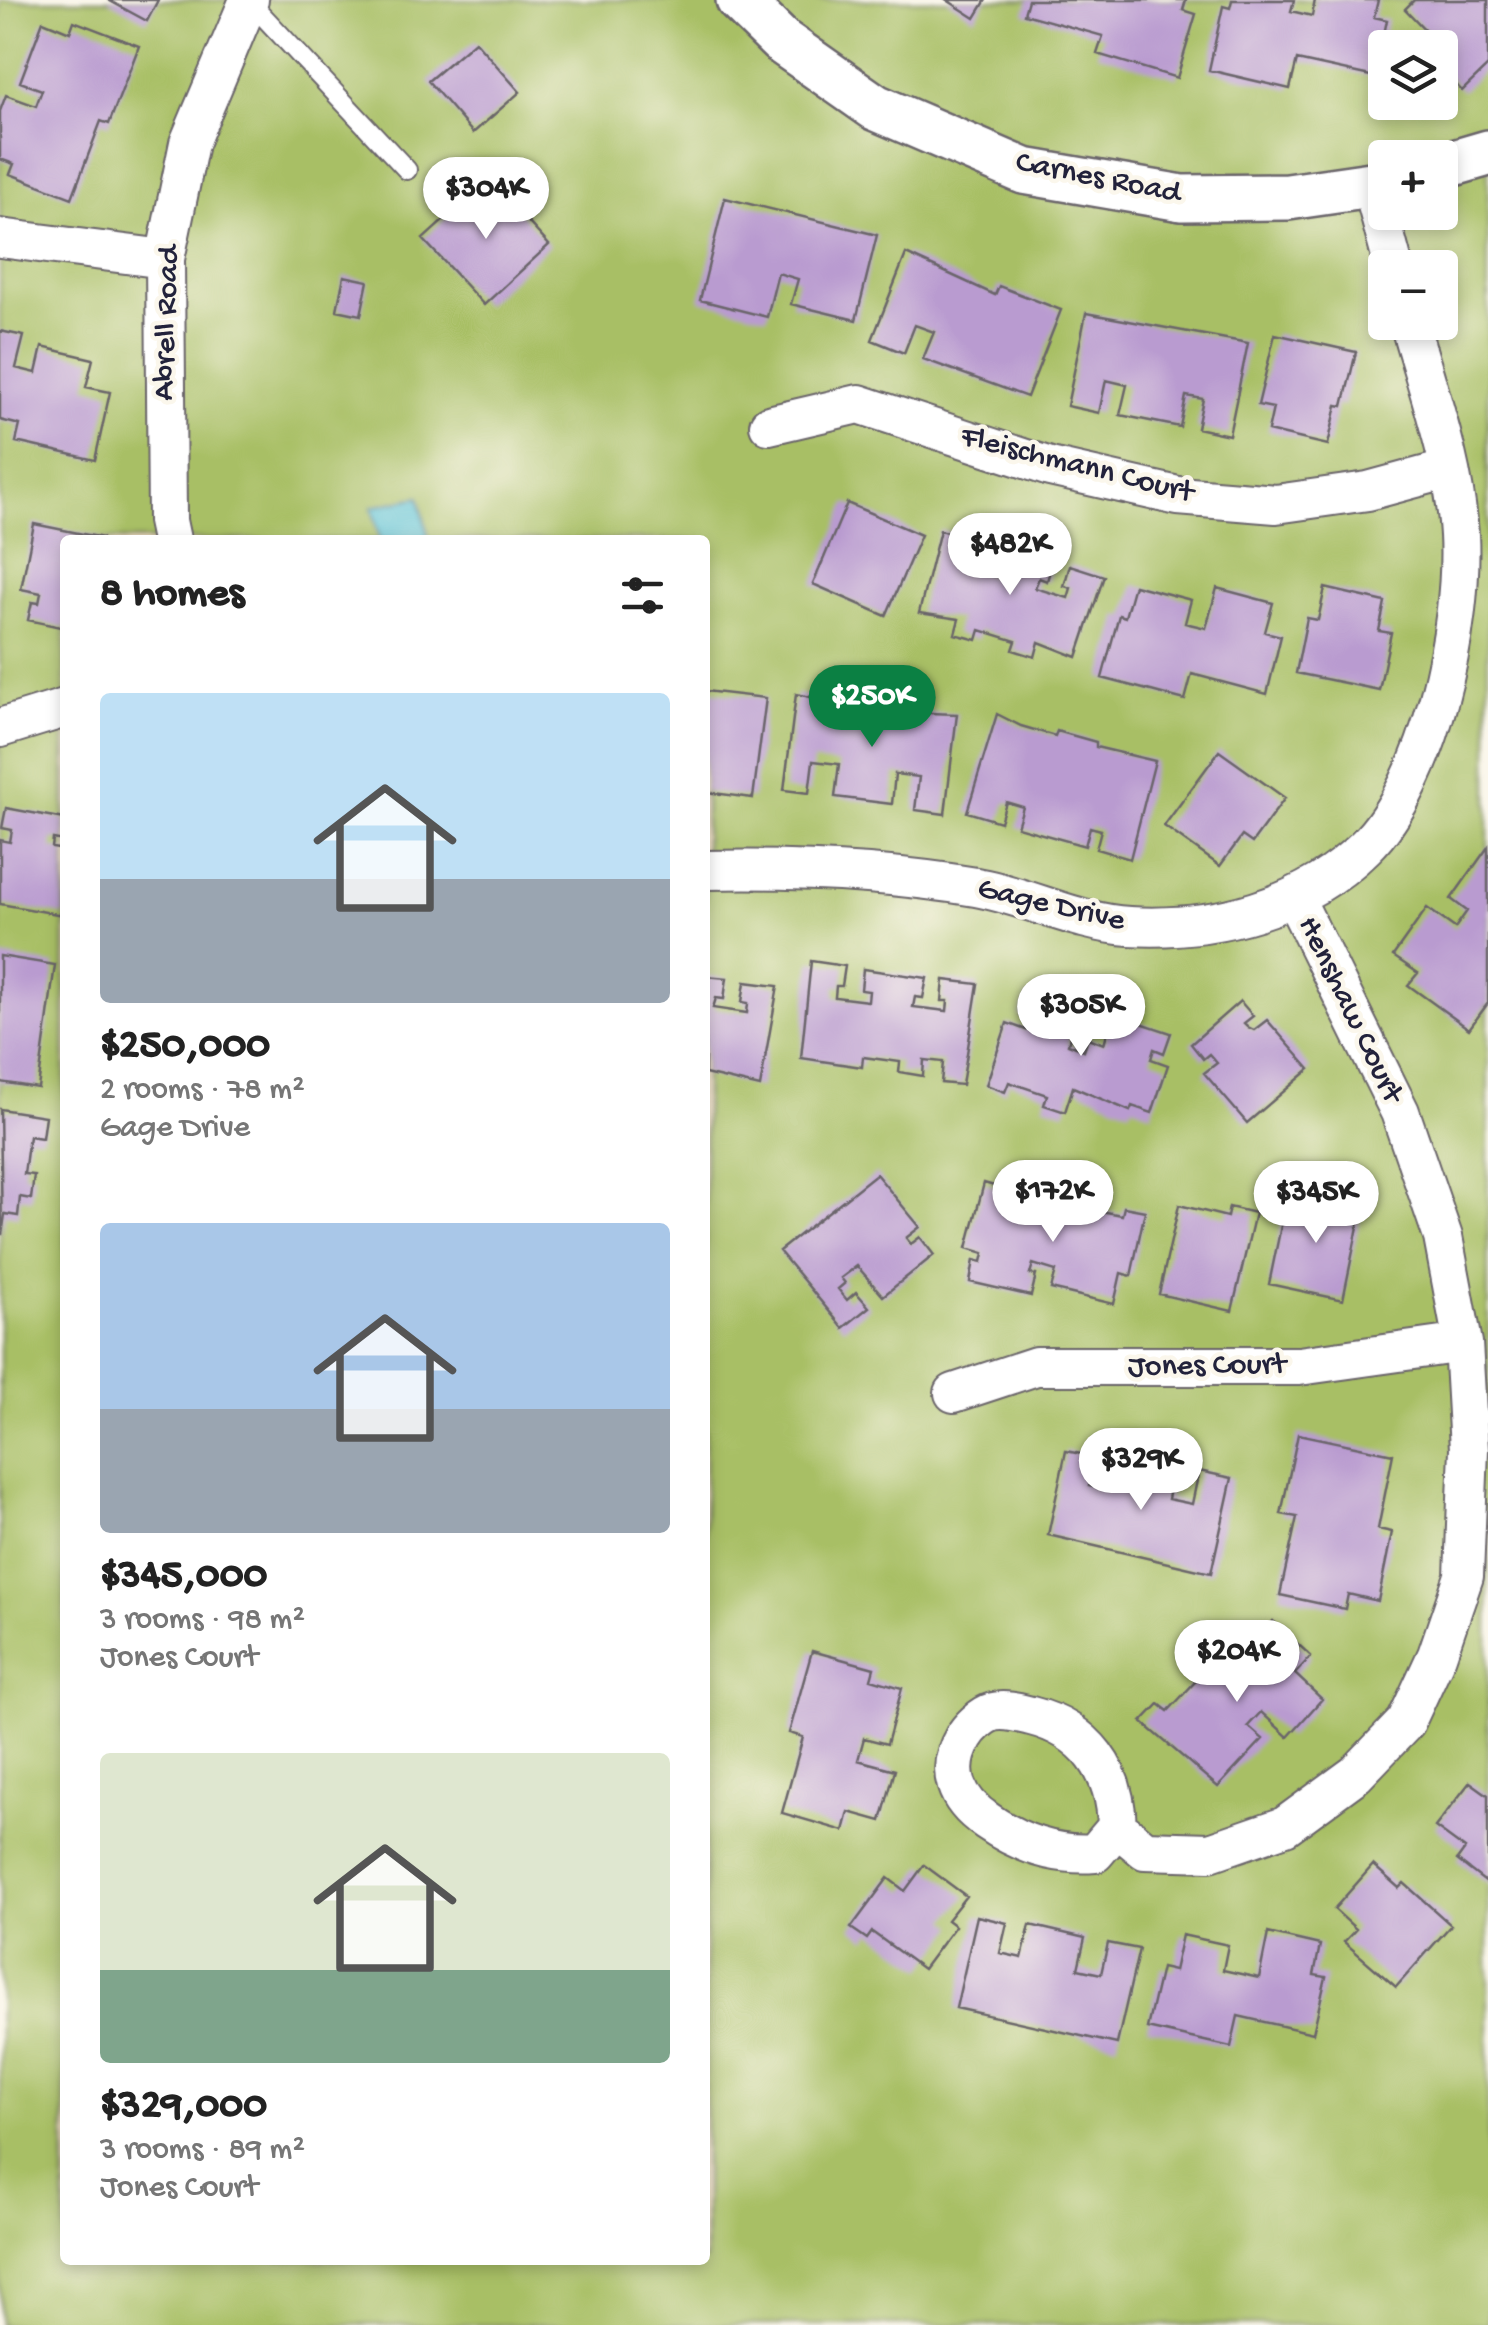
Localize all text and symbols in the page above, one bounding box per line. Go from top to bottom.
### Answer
map controls [1368,30,1458,340]
button: layers [1368,30,1458,120]
button: + [1368,140,1458,230]
street label: Carnes Road [1012,144,1186,214]
pin: $304K [416,157,556,242]
text: $304K [445,170,527,208]
street label: Abrell Road [146,243,190,401]
button: − [1368,250,1458,340]
street label: Fleischmann Court [956,418,1200,514]
pin: $482K [940,513,1080,598]
text: $482K [970,526,1050,564]
icon: filters [615,568,670,623]
text: 8 homes [100,571,244,620]
pin: $250K [802,665,942,750]
text: $250K [831,678,913,716]
icon: home [295,758,475,938]
street label: Gage Drive [974,871,1129,941]
street label: Henshaw Court [1288,911,1412,1112]
pin: $305K [1011,974,1151,1059]
text: $305K [1039,987,1123,1025]
text: $250,000 [100,1023,270,1072]
text: 2 rooms · 78 m² [100,1072,305,1110]
text: Gage Drive [100,1110,250,1148]
pin: $172K [983,1160,1123,1245]
pin: $345K [1246,1161,1386,1246]
text: $172K [1014,1173,1092,1211]
text: $345K [1276,1174,1356,1212]
icon: home [295,1288,475,1468]
street label: Jones Court [1128,1347,1289,1387]
pin: $329K [1071,1428,1211,1513]
text: $329K [1101,1441,1181,1479]
text: $345,000 [100,1553,267,1602]
text: 3 rooms · 98 m² [100,1602,305,1640]
pin: $204K [1167,1620,1307,1705]
text: $204K [1197,1633,1278,1671]
text: Jones Court [100,1640,258,1678]
icon: home [295,1818,475,1998]
text: $329,000 [100,2083,267,2132]
text: 3 rooms · 89 m² [100,2132,305,2170]
text: Jones Court [100,2170,258,2208]

